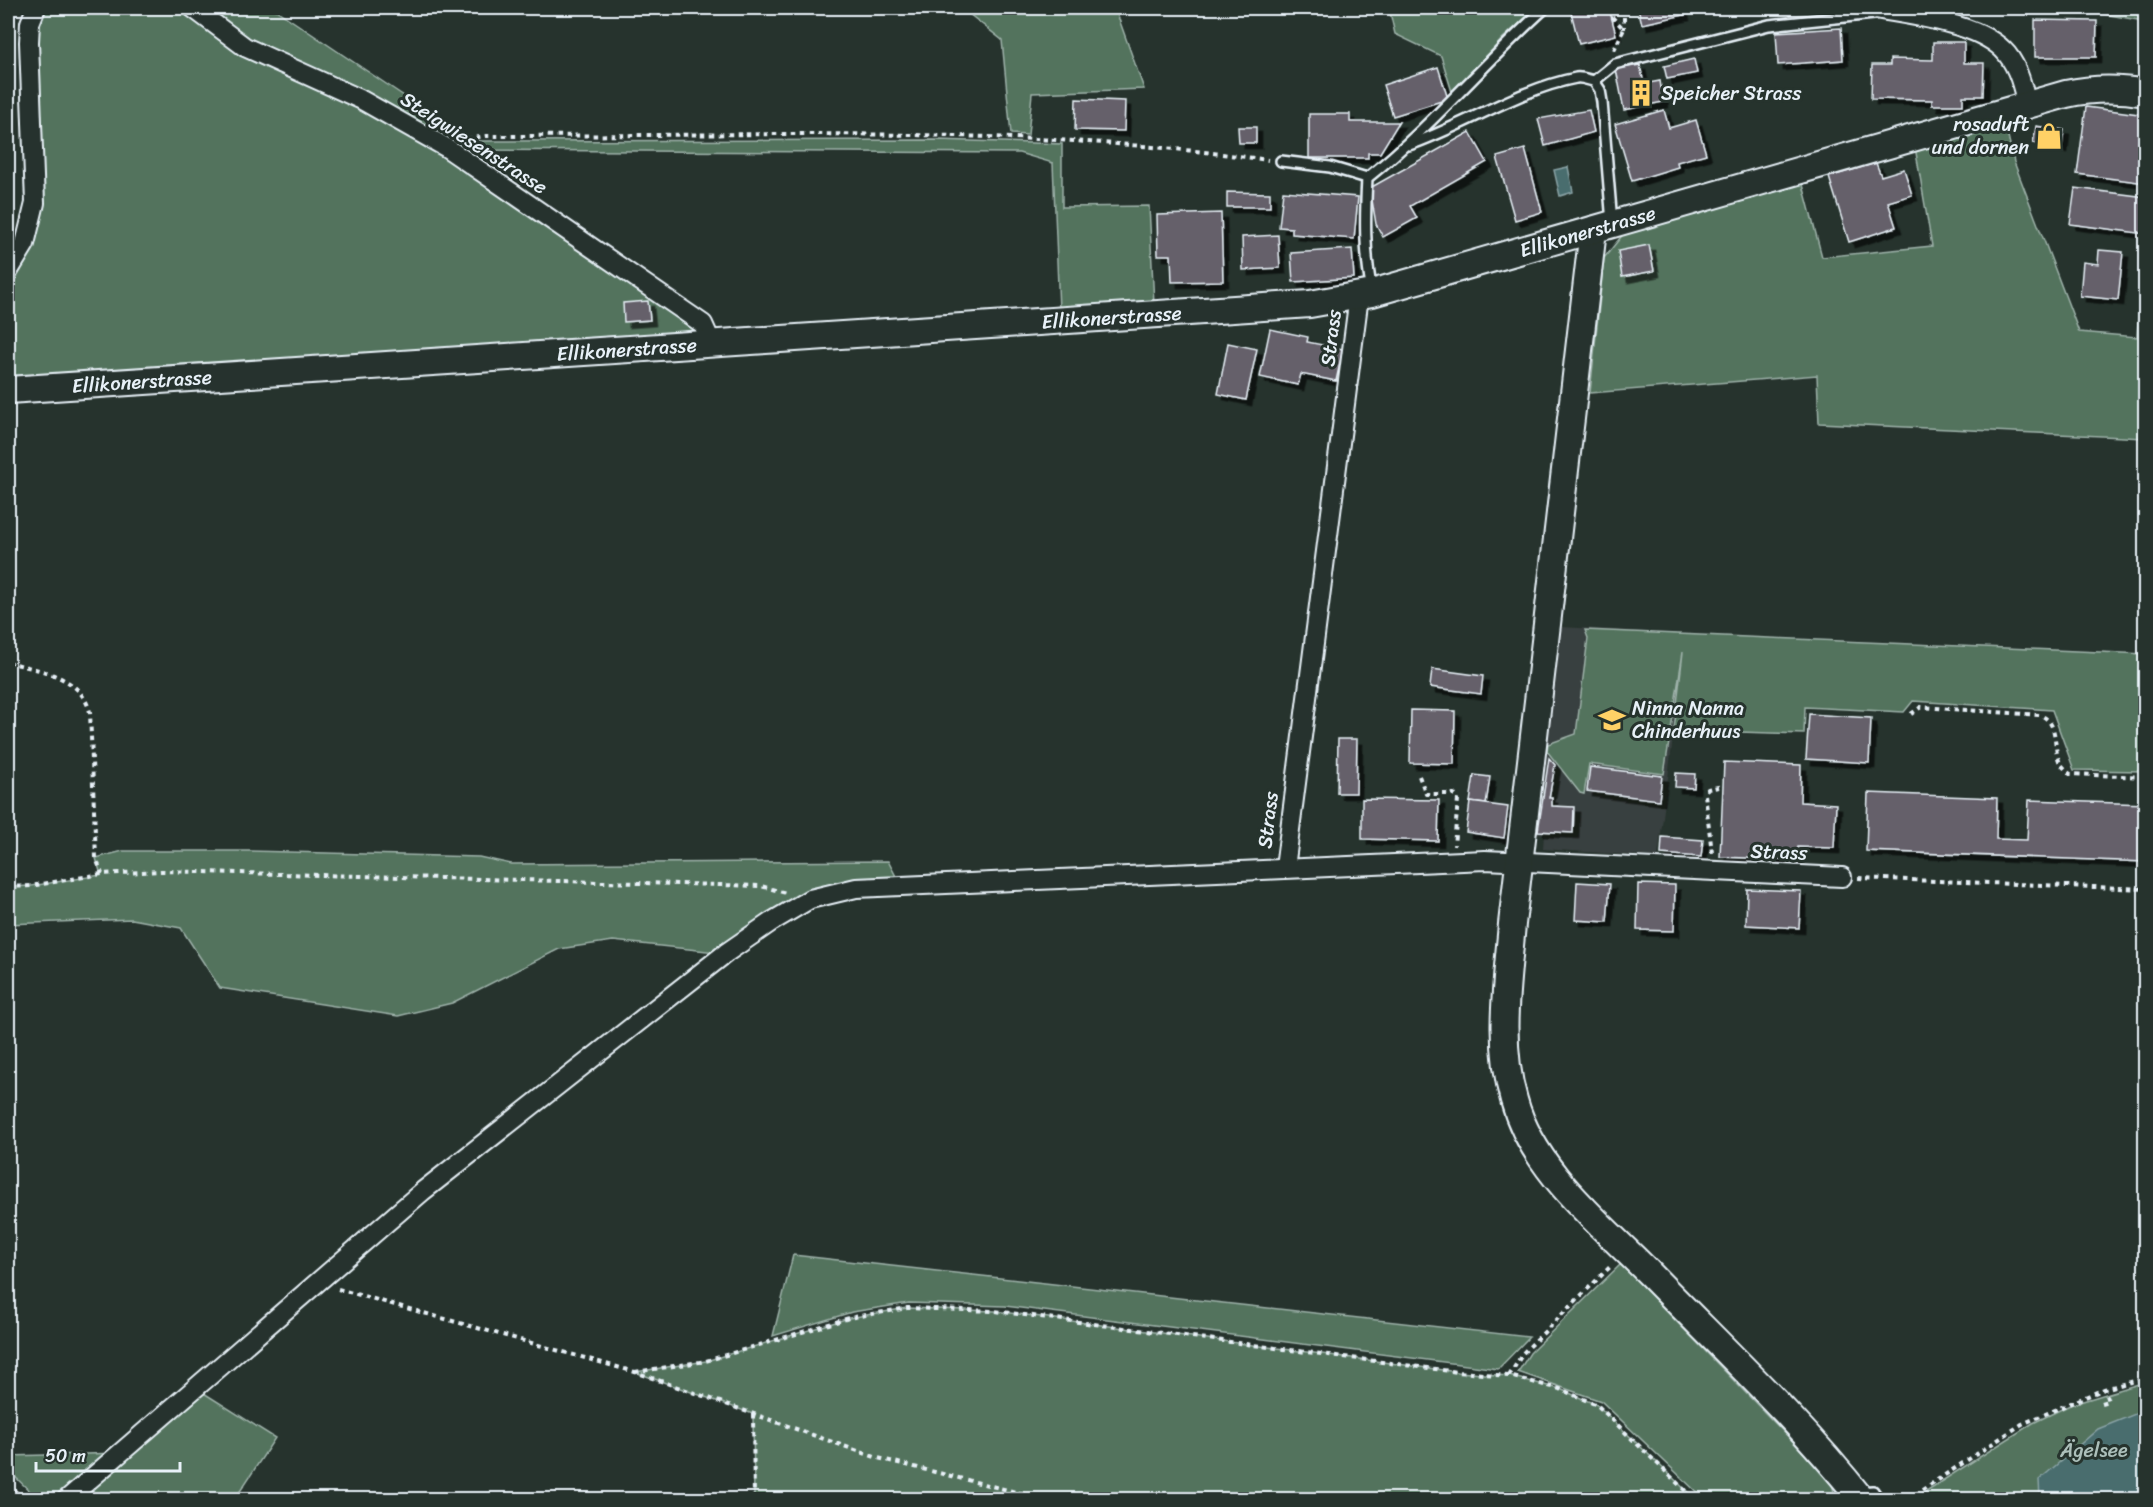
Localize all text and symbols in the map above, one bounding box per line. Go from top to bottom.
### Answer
place label: Speicher Strass [1661,76,1802,111]
building icon: Speicher Strass [1626,78,1656,108]
street label: Steigwiesenstrasse [393,82,555,204]
place label: rosaduft und dornen [1932,107,2029,165]
shop icon: rosaduft und dornen [2034,121,2064,151]
street label: Ellikonerstrasse [1515,195,1660,267]
street label: Ellikonerstrasse [1040,295,1183,339]
street label: Strass [1310,307,1352,368]
street label: Ellikonerstrasse [555,327,698,371]
street label: Ellikonerstrasse [71,359,213,403]
place label: Ninna Nanna Chinderhuus [1632,691,1744,749]
school or university icon: Ninna Nanna Chinderhuus [1597,705,1627,735]
street label: Strass [1247,789,1289,850]
street label: Strass [1750,834,1809,871]
park label: Ägelsee [2059,1433,2128,1468]
scale bar [36,1435,180,1473]
text: 50 m [45,1440,86,1472]

